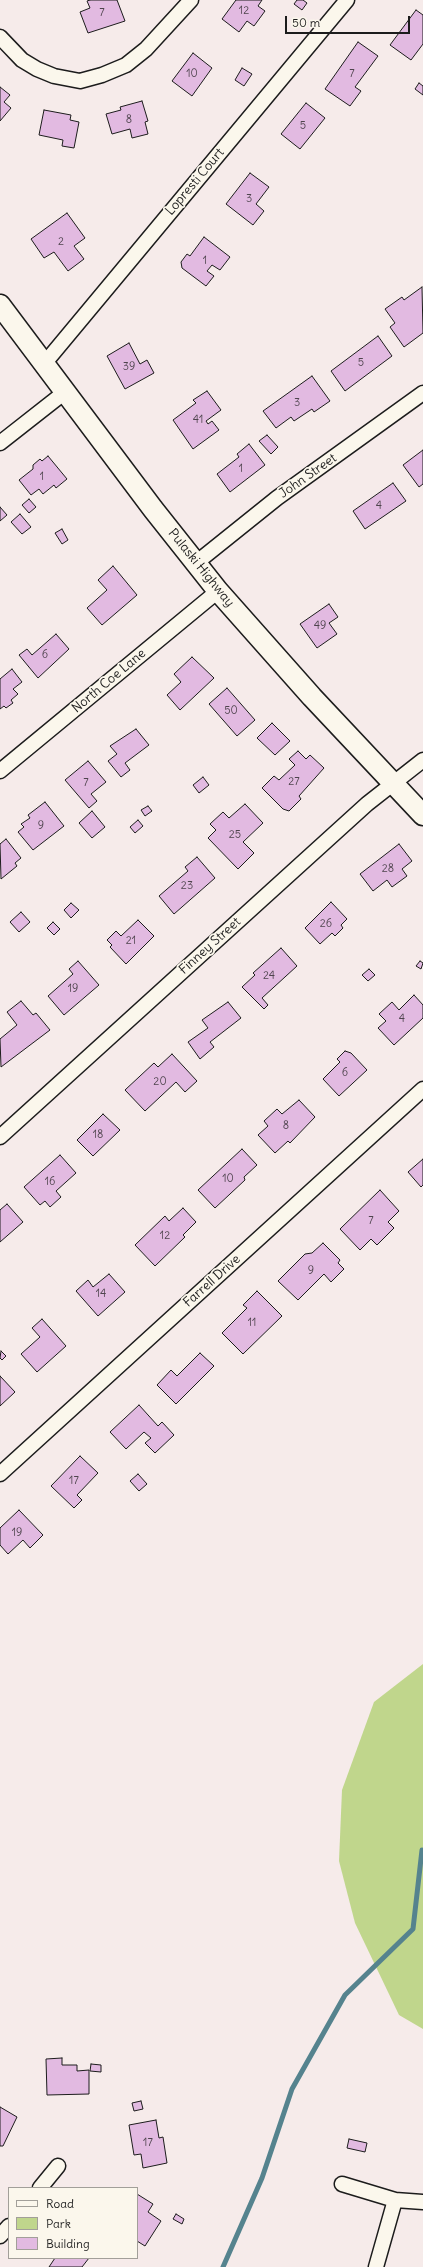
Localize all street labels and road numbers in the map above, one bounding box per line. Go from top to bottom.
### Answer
street label: Lopresti Court [162,145,228,219]
street label: John Street [276,450,340,502]
street label: Pulaski Highway [165,526,237,610]
street label: North Coe Lane [69,646,149,716]
street label: Finney Street [176,914,244,978]
street label: Farrell Drive [180,1251,244,1311]

